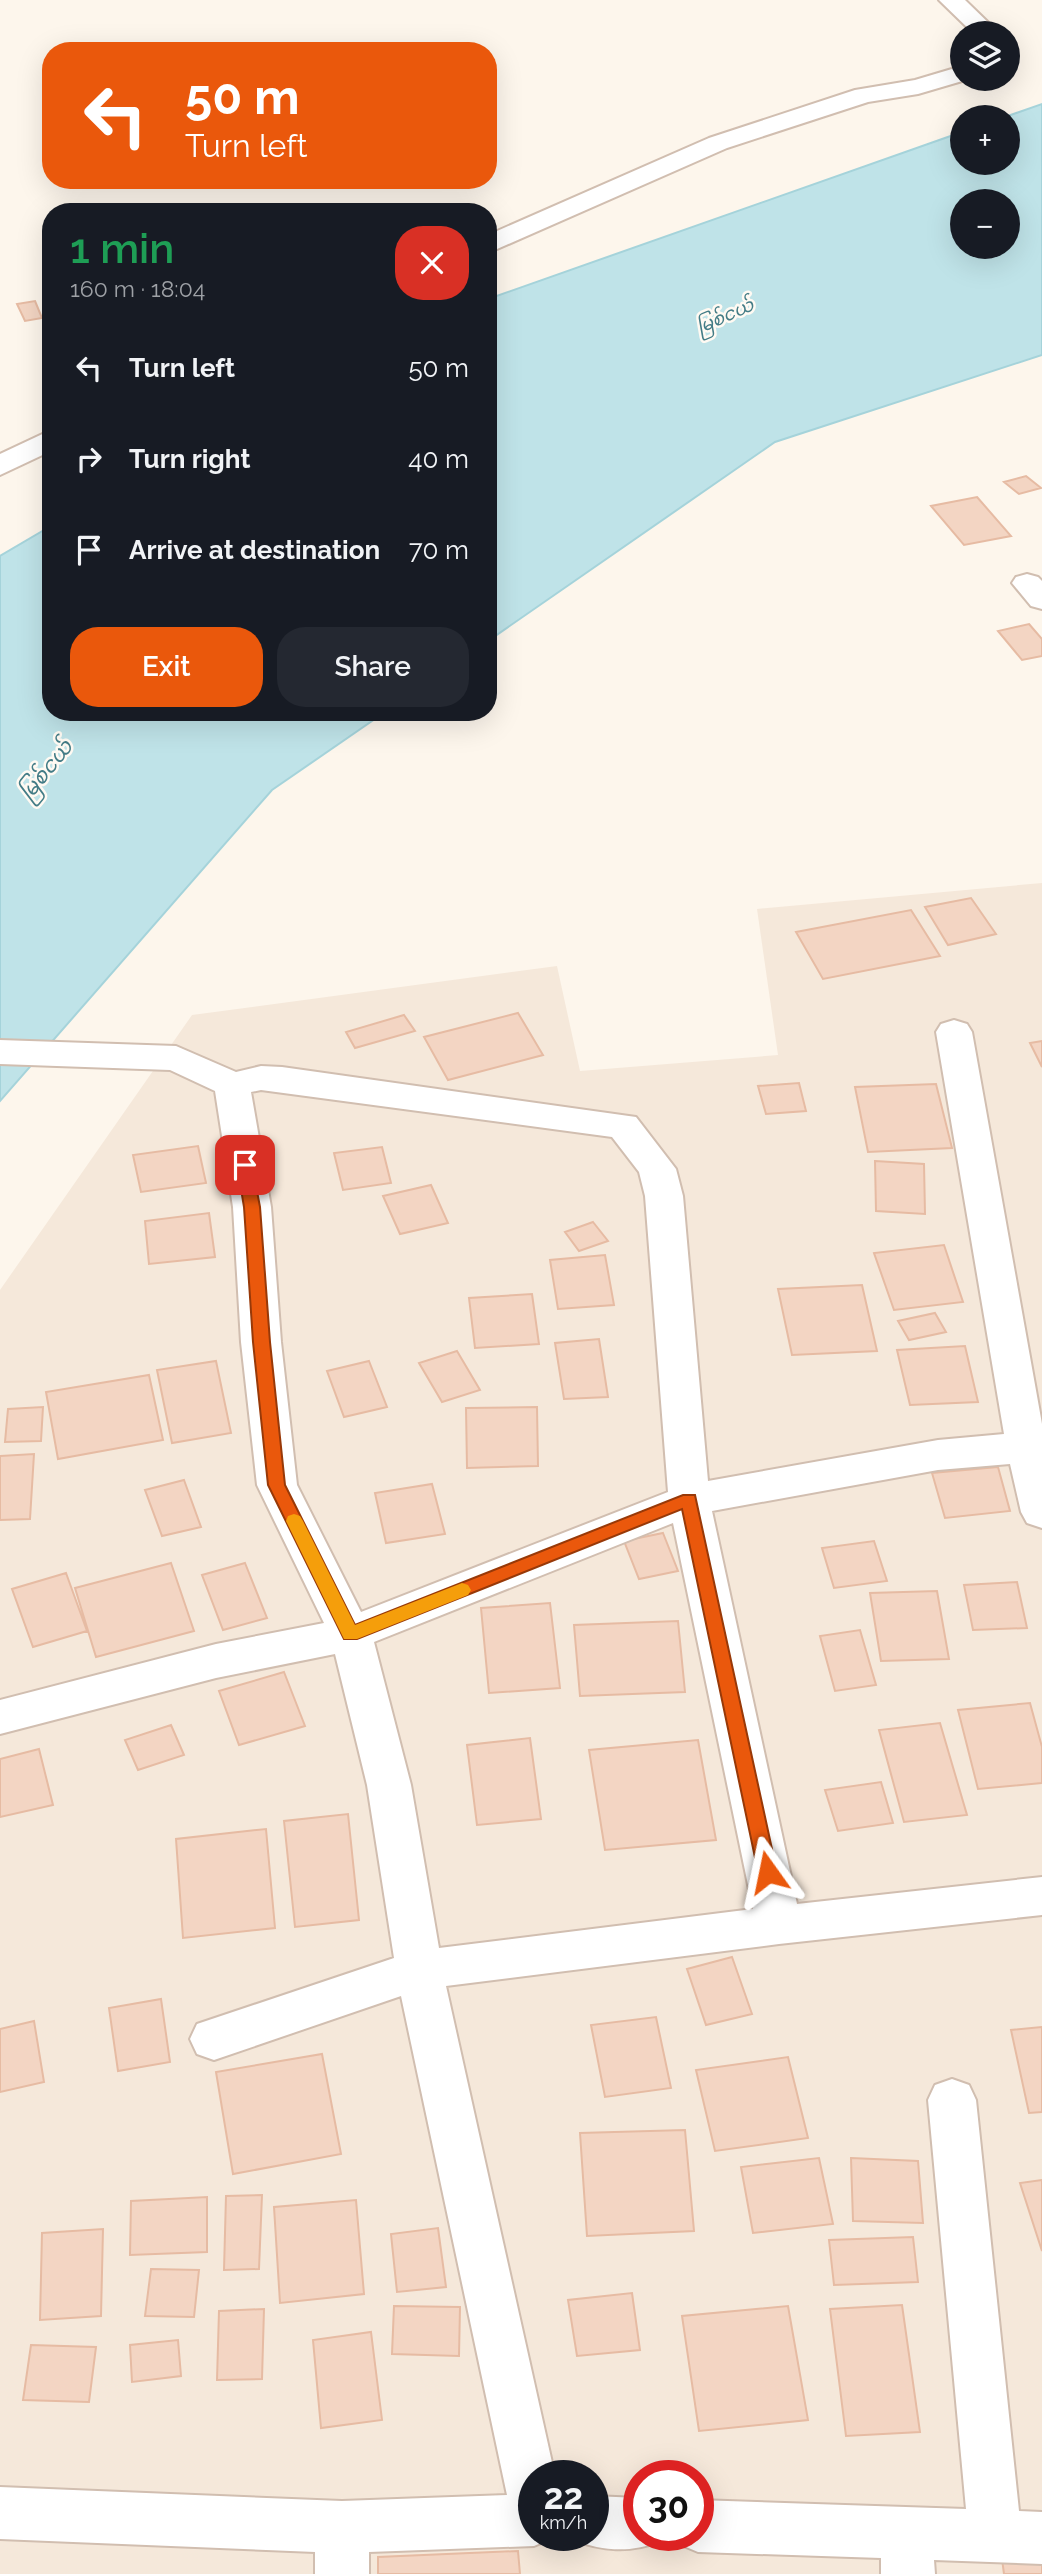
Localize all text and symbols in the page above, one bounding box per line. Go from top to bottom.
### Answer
map controls [950,21,1020,259]
button: layers [950,21,1020,91]
text: 50 m [185,68,300,125]
icon: left [70,70,161,161]
button: + [950,105,1020,175]
text: Turn left [185,127,307,164]
button: − [950,189,1020,259]
text: 1 min [70,224,174,273]
button: close [395,226,469,300]
text: 160 m · 18:04 [70,275,205,302]
water label: မြစ်ငယ် [692,291,760,342]
icon: left [70,349,108,387]
text: Turn left [129,353,235,383]
text: 50 m [408,353,469,383]
icon: right [70,440,108,478]
text: Turn right [129,444,250,474]
text: 40 m [408,444,469,474]
icon: arrive [70,531,108,569]
text: Arrive at destination [129,535,380,565]
text: 70 m [409,535,469,565]
button: Exit [70,627,263,707]
button: Share [277,627,469,707]
water label: မြစ်ငယ် [12,732,83,808]
pin [215,1135,275,1195]
icon: arrive [226,1146,264,1184]
position arrow [731,1835,805,1909]
speed limit sign: 30 [623,2460,714,2551]
text: 22 [544,2476,583,2517]
text: km/h [540,2512,587,2533]

